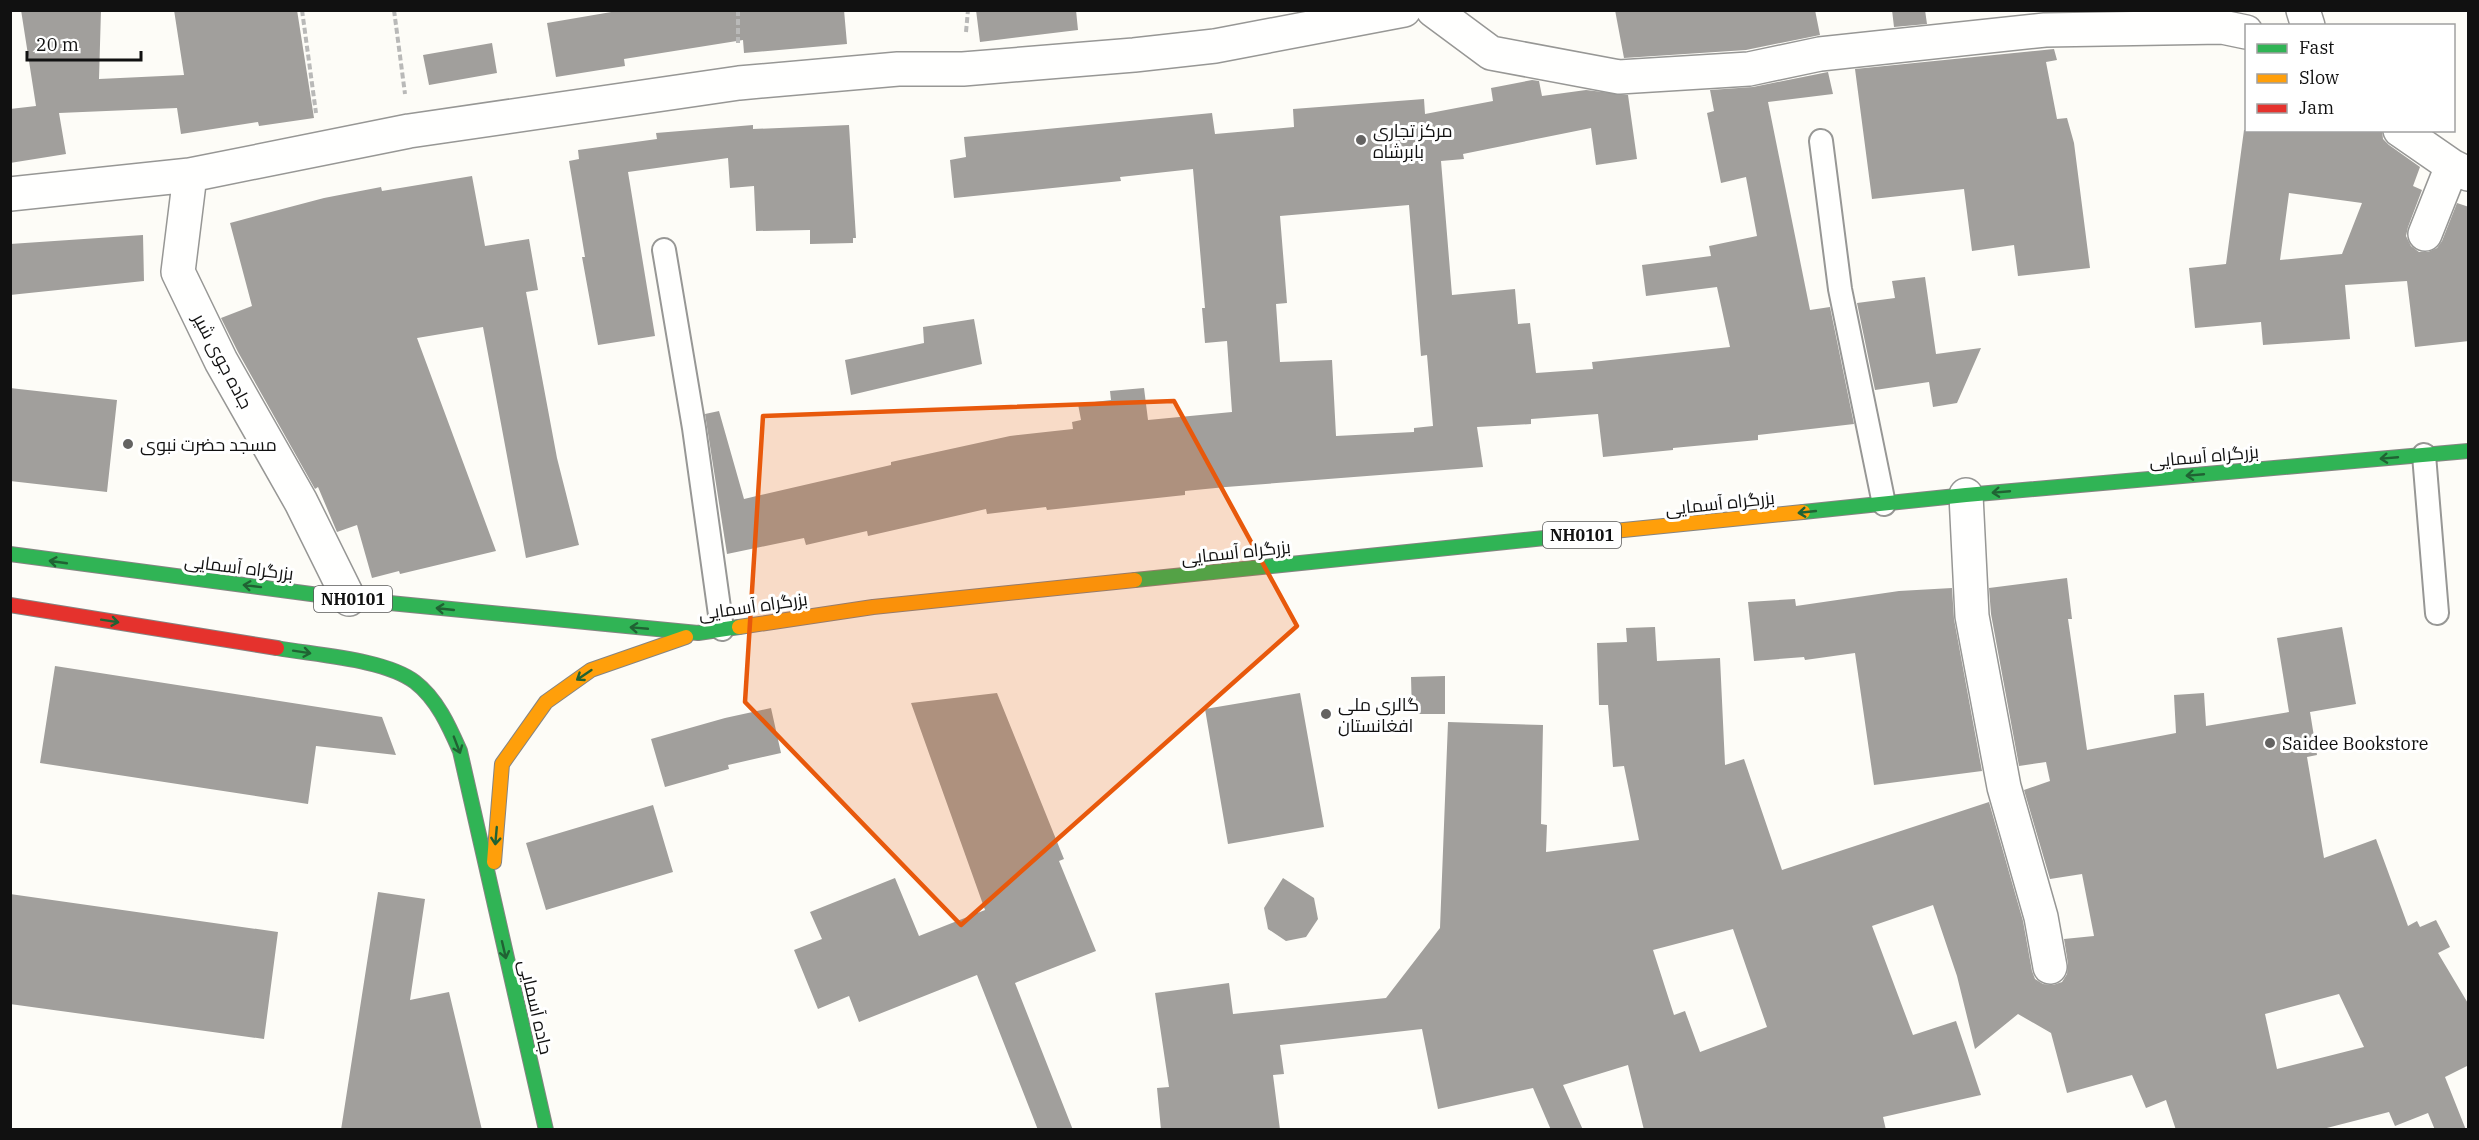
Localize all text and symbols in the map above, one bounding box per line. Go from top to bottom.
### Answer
scale bar [27,24,141,62]
legend [2245,24,2455,132]
text: 20 m [36,33,79,56]
text: Fast [2299,36,2334,59]
text: Slow [2299,66,2339,89]
text: Jam [2299,96,2334,119]
place label: مرکز تجاری بابرشاه [1373,119,1453,163]
marker: مرکز تجاری بابرشاه [1354,133,1368,147]
street label: جاده جوی شیر [188,308,258,413]
place label: مسجد حضرت نبوی [140,433,277,456]
marker: مسجد حضرت نبوی [121,437,135,451]
street label: بزرگراه آسمایی [2148,440,2260,472]
one-way arrow [2380,453,2400,464]
one-way arrow [2186,470,2206,481]
street label: بزرگراه آسمایی [1664,486,1776,520]
one-way arrow [1991,487,2011,498]
one-way arrow [1797,507,1817,518]
road number: NH0101 [1543,522,1621,548]
street label: بزرگراه آسمایی [1180,535,1292,569]
street label: بزرگراه آسمایی [183,549,295,585]
one-way arrow [49,556,69,567]
one-way arrow [242,581,262,592]
road number: NH0101 [314,586,392,612]
street label: بزرگراه آسمایی [697,587,809,625]
one-way arrow [436,603,456,614]
one-way arrow [99,616,119,627]
one-way arrow [630,622,650,633]
one-way arrow [292,647,312,658]
one-way arrow [576,669,593,681]
place label: گالری ملی افغانستان [1338,693,1419,737]
marker: گالری ملی افغانستان [1319,707,1333,721]
place label: Saidee Bookstore [2282,732,2428,755]
one-way arrow [453,735,464,754]
marker: Saidee Bookstore [2263,736,2277,750]
one-way arrow [490,826,501,846]
one-way arrow [499,940,511,959]
street label: جاده آسمایی [514,957,558,1057]

